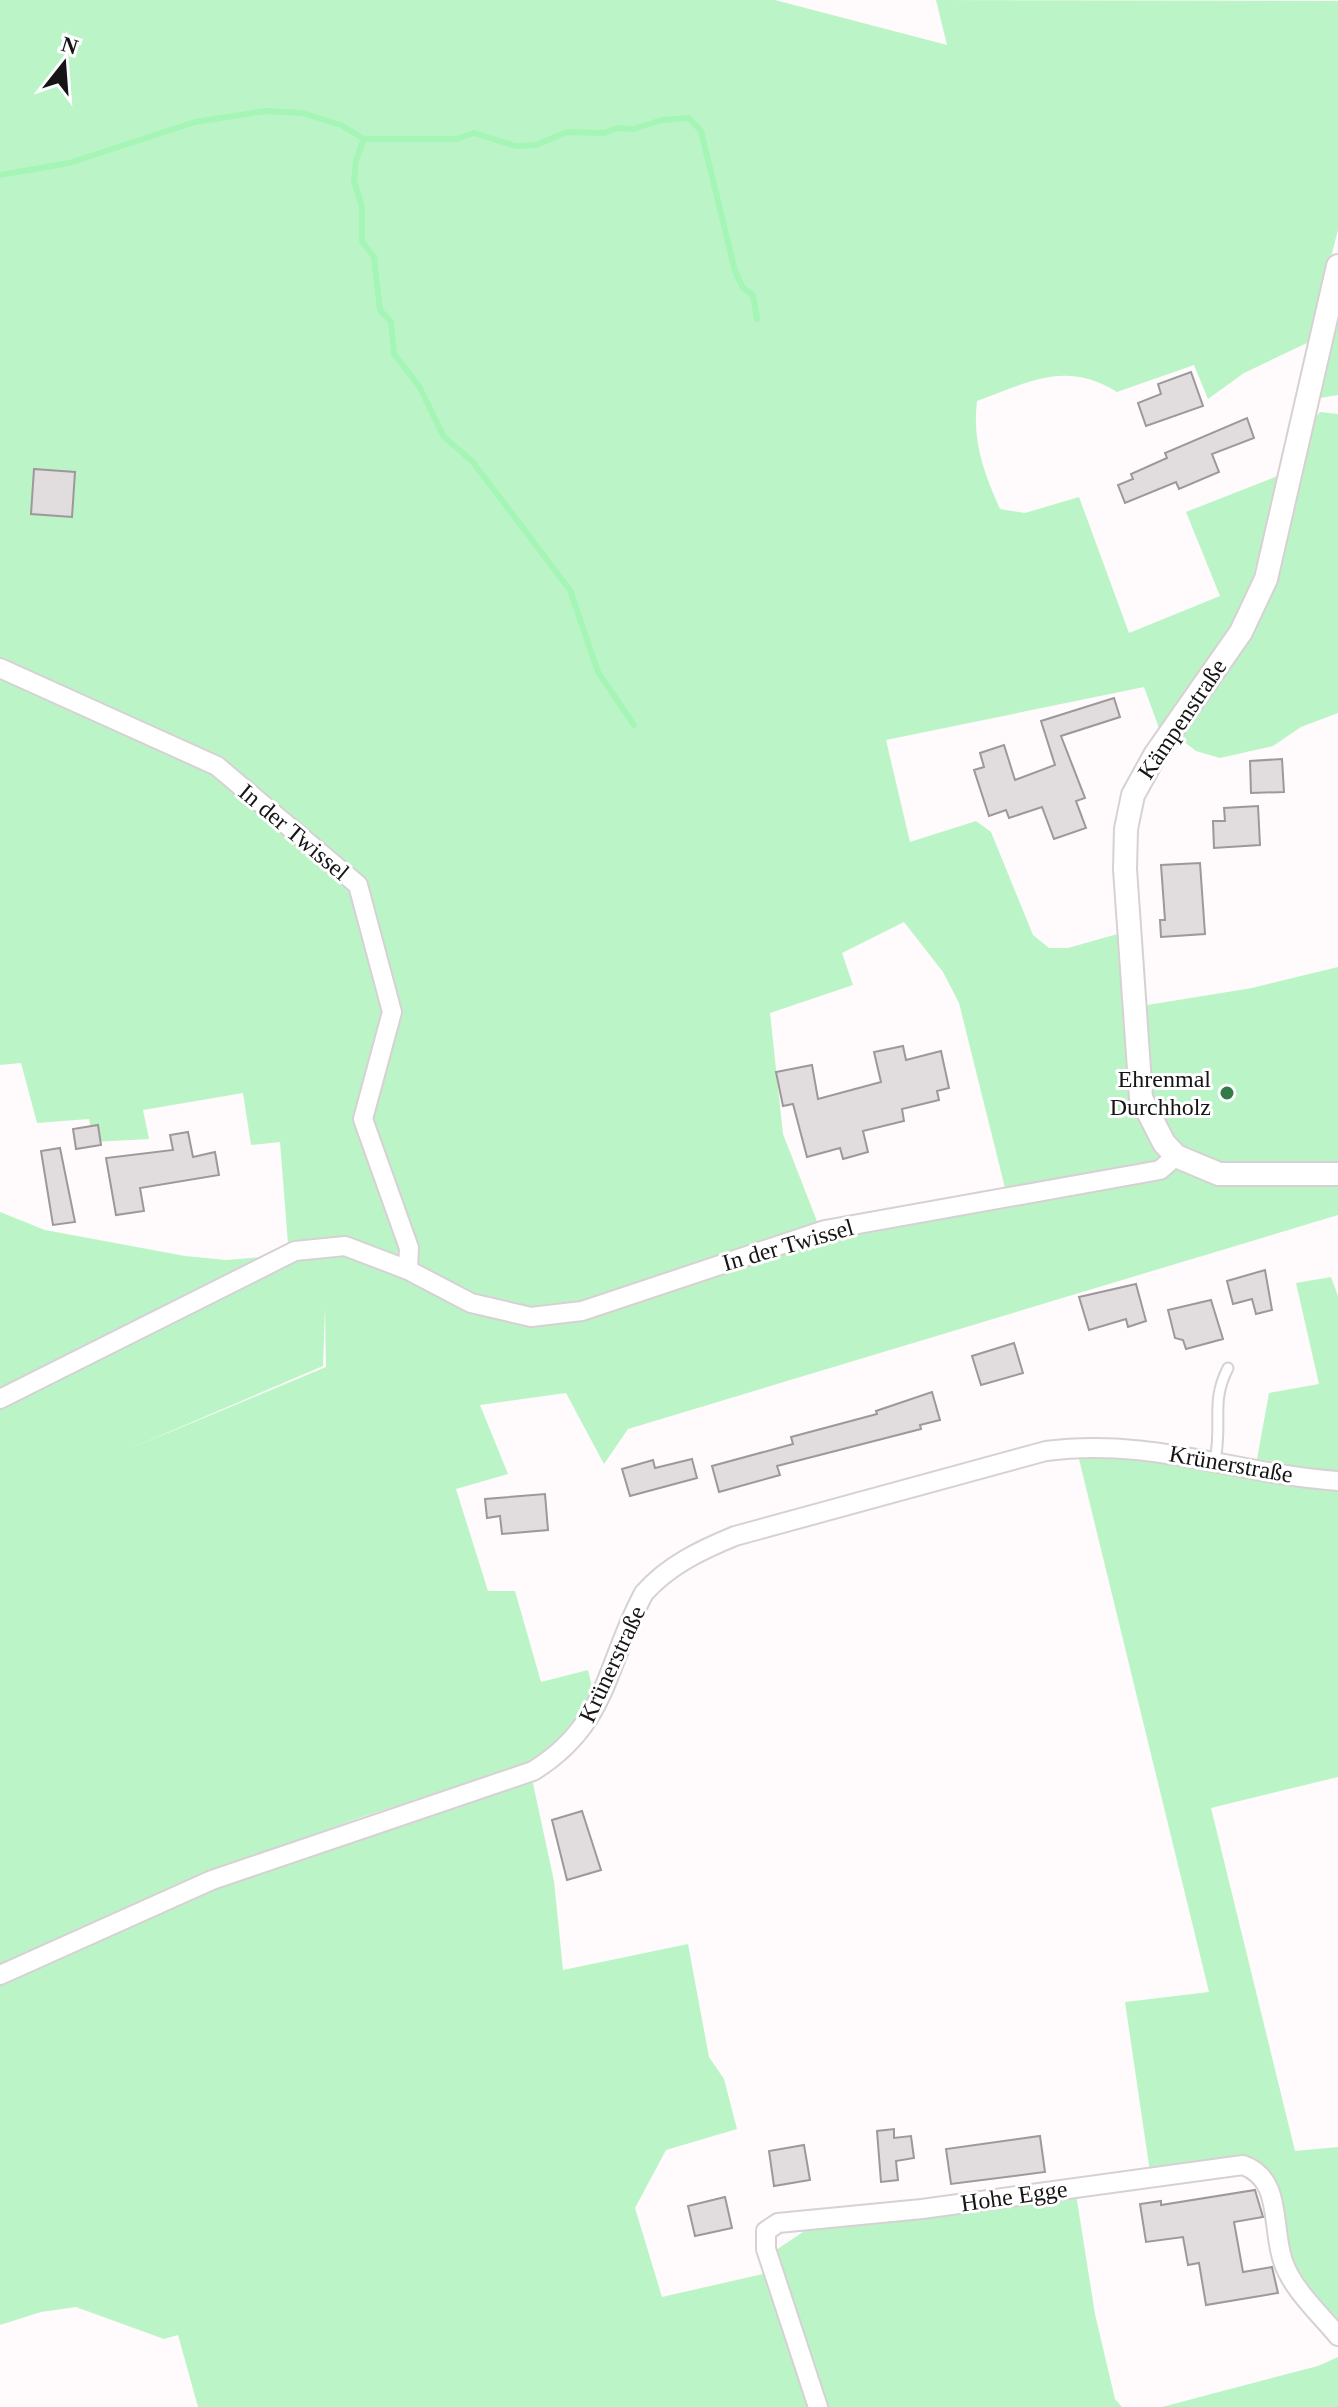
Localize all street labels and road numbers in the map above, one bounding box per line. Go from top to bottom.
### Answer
street label: Kämpenstraße [1132,654,1232,784]
street label: In der Twissel [234,779,354,886]
street label: In der Twissel [719,1214,857,1276]
street label: Krünerstraße [1167,1440,1295,1488]
street label: Krünerstraße [574,1602,650,1726]
street label: Hohe Egge [959,2176,1069,2216]

